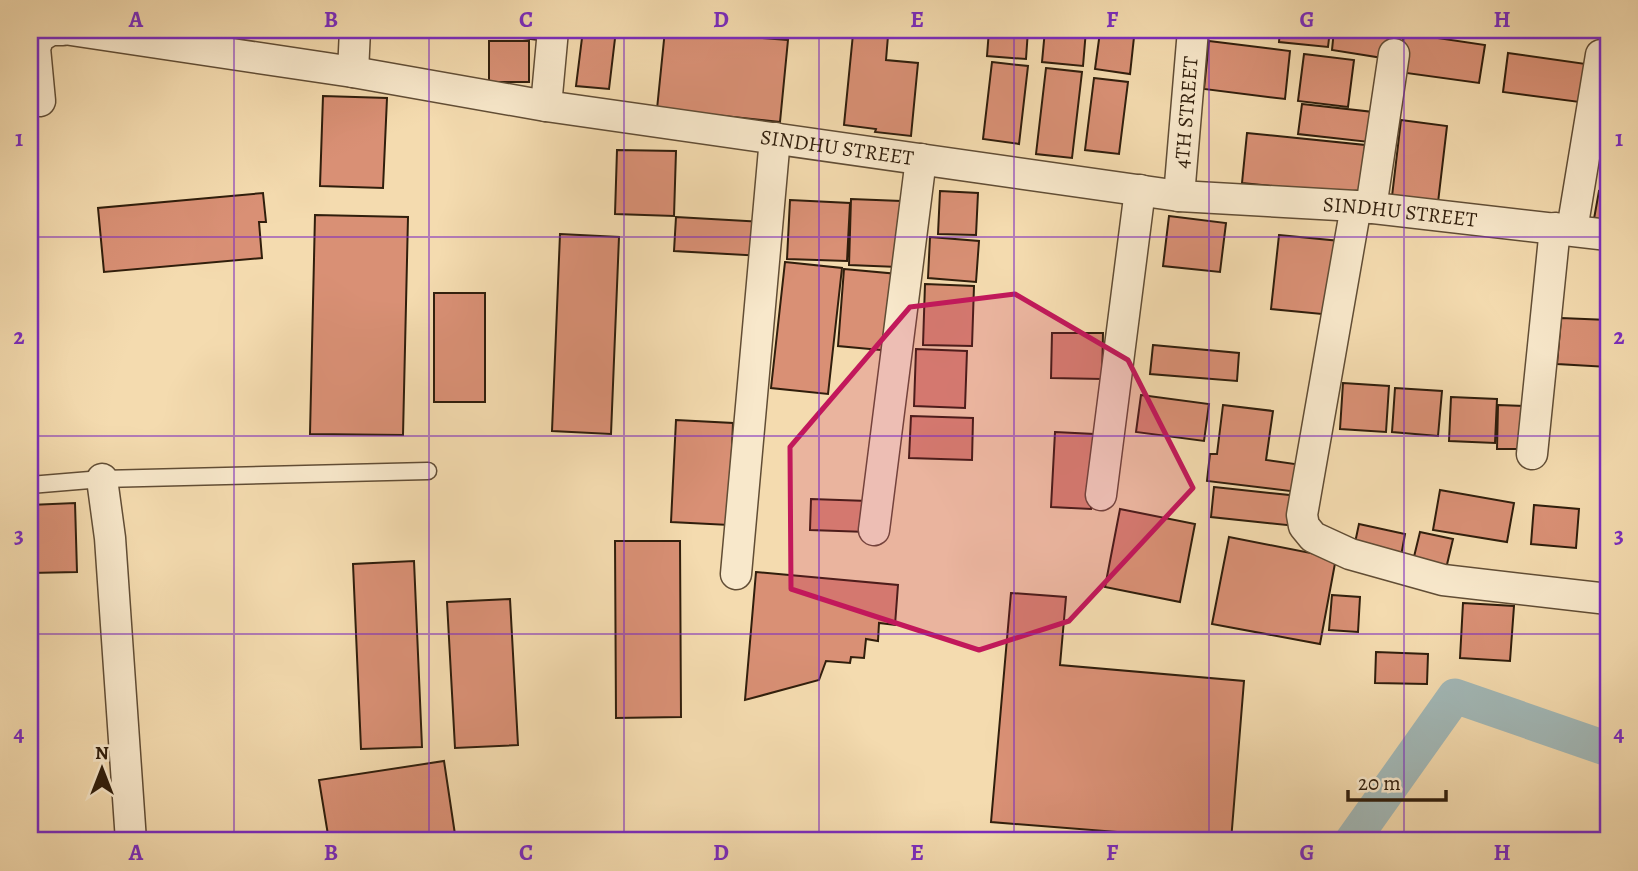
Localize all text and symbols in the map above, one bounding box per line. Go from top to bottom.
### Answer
text: A [128,4,144,35]
text: B [324,4,338,35]
text: C [519,4,533,35]
text: D [713,4,729,35]
text: E [910,4,924,35]
text: F [1106,4,1119,35]
text: G [1299,4,1315,35]
text: H [1493,4,1511,35]
street label: 4TH STREET [1167,54,1205,170]
text: 1 [15,123,23,154]
street label: SINDHU STREET [758,123,916,172]
text: 1 [1615,123,1623,154]
street label: SINDHU STREET [1322,190,1479,234]
text: 2 [13,321,25,352]
text: 2 [1613,321,1625,352]
text: 3 [14,520,24,551]
text: 3 [1614,520,1624,551]
text: 4 [14,718,25,749]
text: 4 [1614,718,1625,749]
north arrow [66,734,136,804]
text: N [95,740,109,766]
scale bar [1348,759,1446,803]
text: 20 m [1358,769,1401,797]
text: A [128,837,144,868]
text: B [324,837,338,868]
text: C [519,837,533,868]
text: D [713,837,729,868]
text: E [910,837,924,868]
text: F [1106,837,1119,868]
text: G [1299,837,1315,868]
text: H [1493,837,1511,868]

